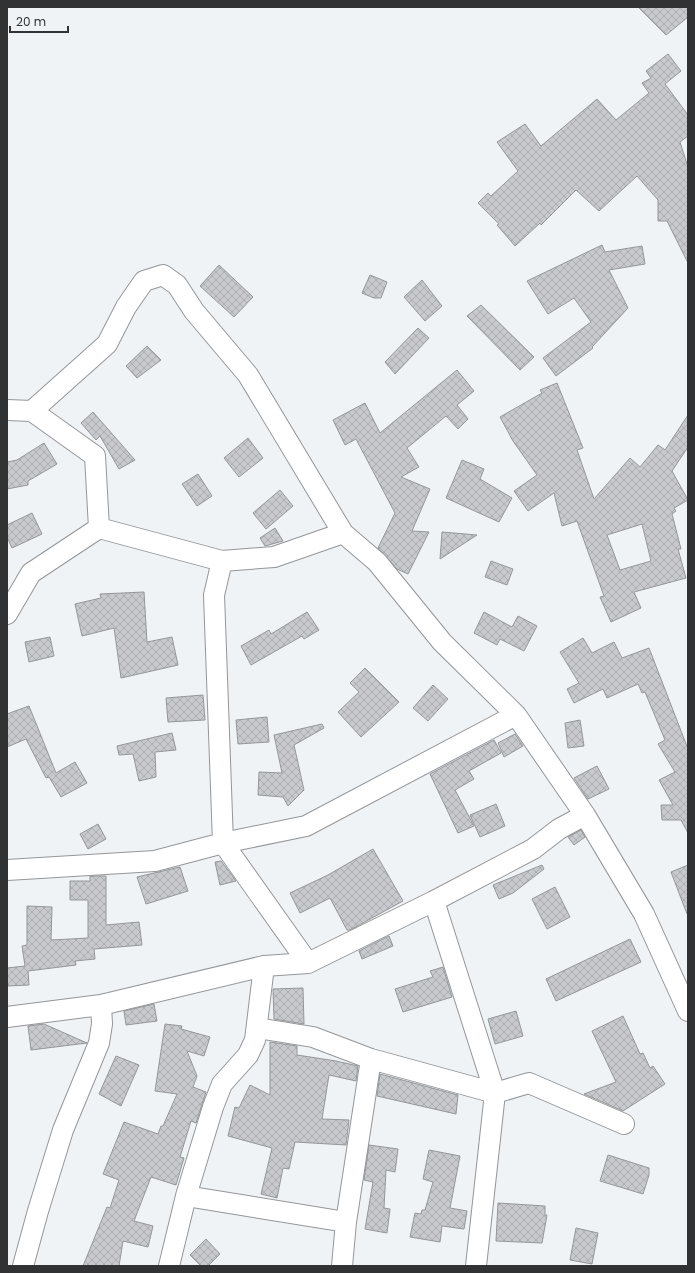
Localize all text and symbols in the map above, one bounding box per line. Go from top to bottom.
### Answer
scale bar [10,8,68,34]
text: 20 m [16,13,46,30]

